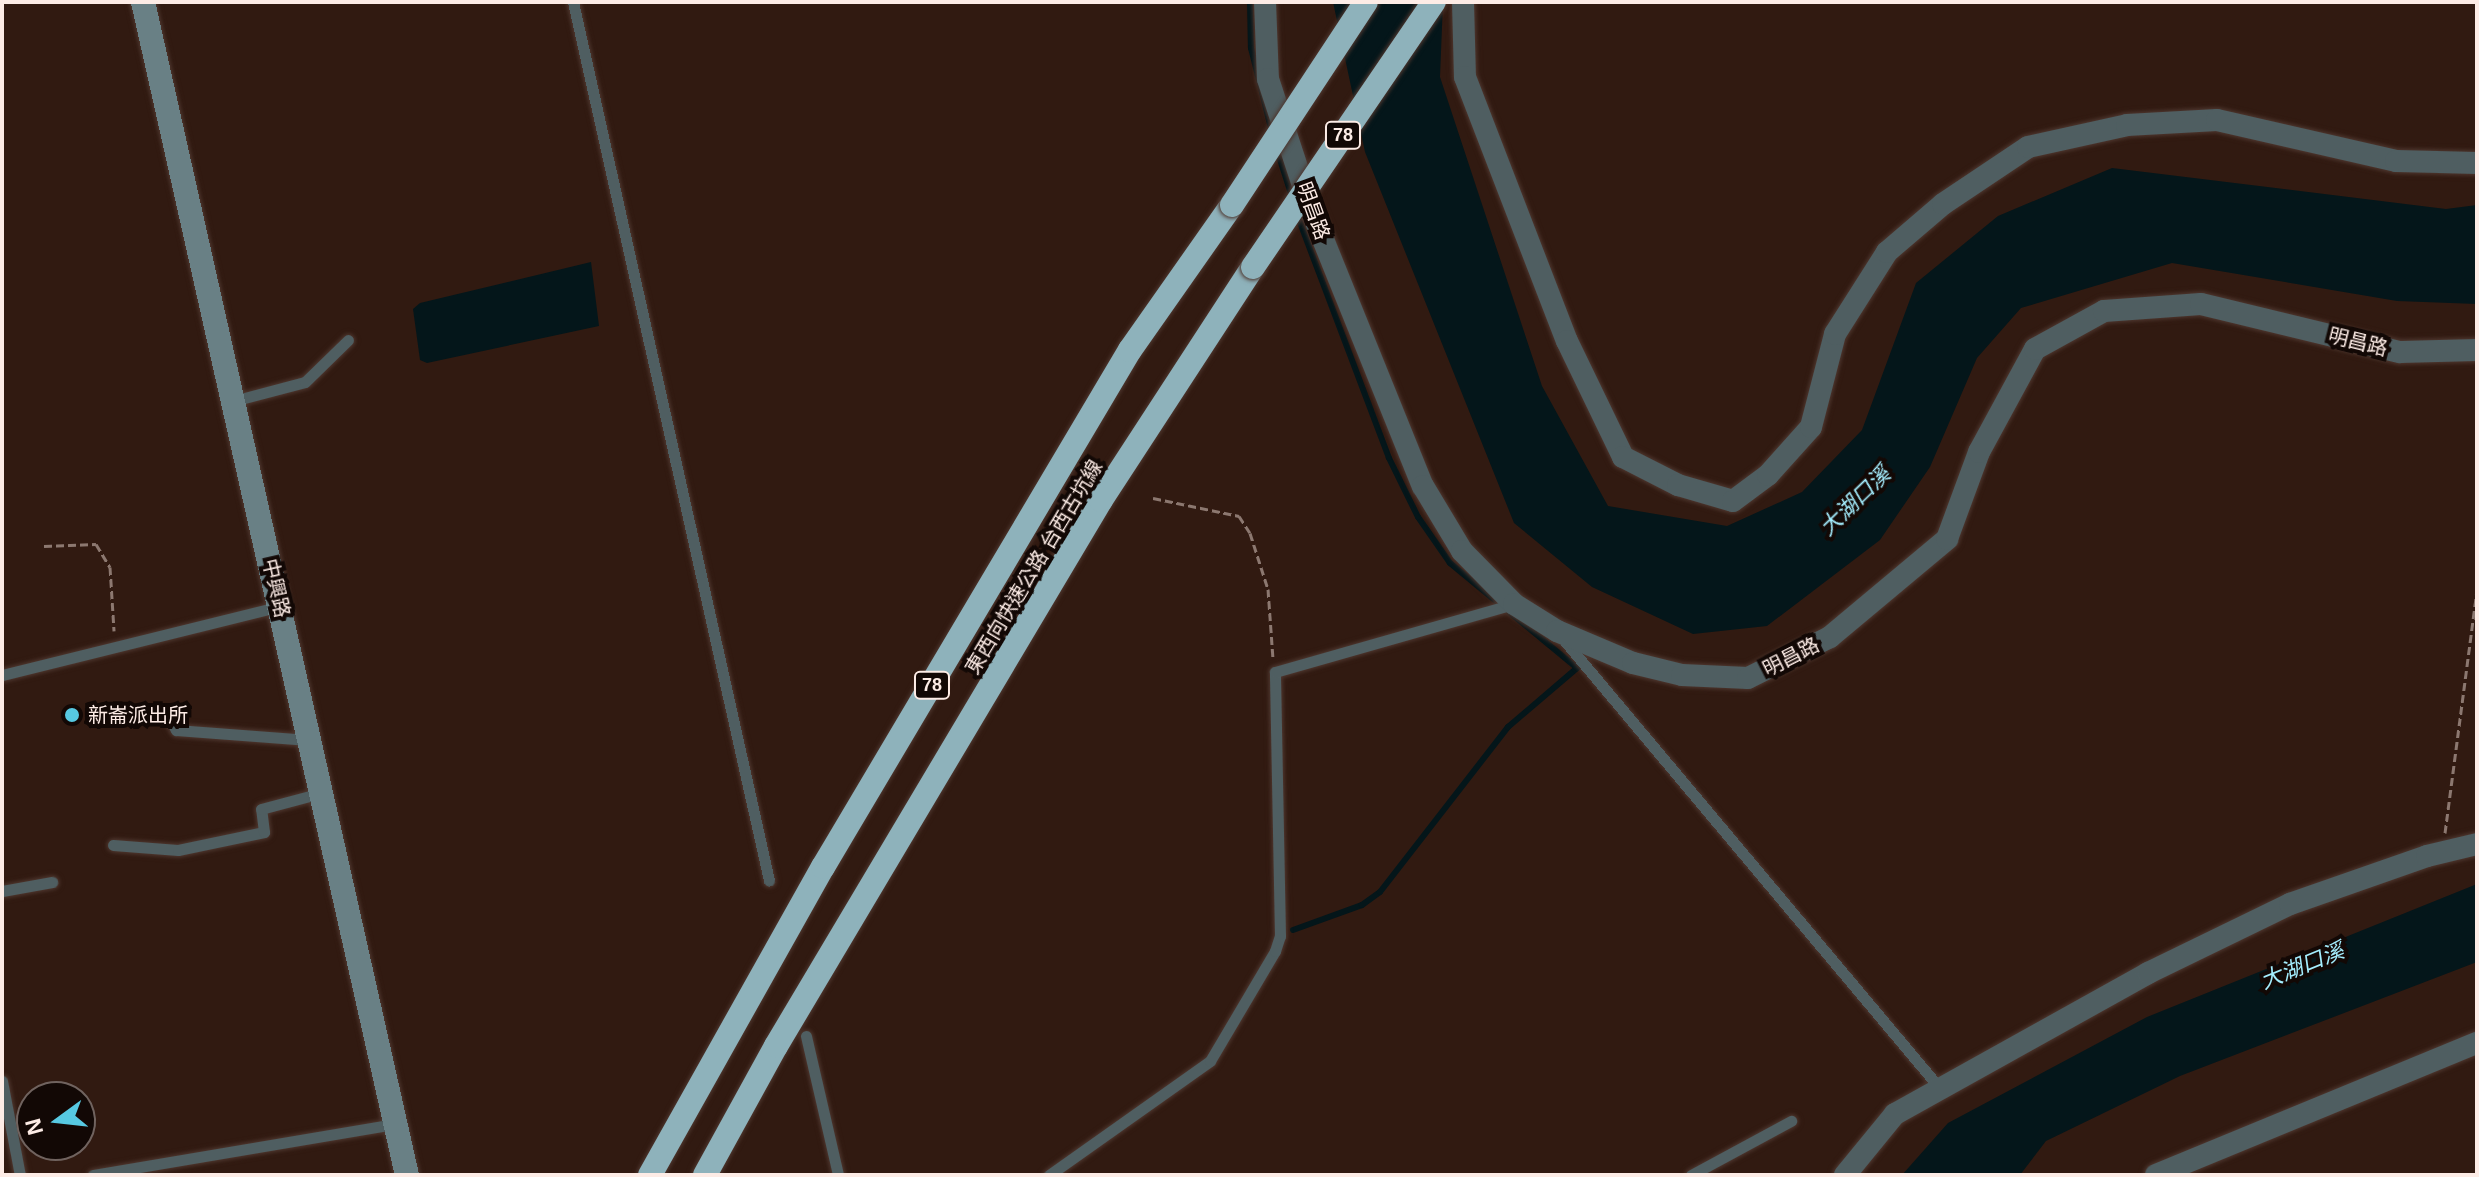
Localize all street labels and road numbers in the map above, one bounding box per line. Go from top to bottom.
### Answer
road number: 78 [1323,121,1363,149]
street label: 明昌路 [1291,179,1335,243]
street label: 明昌路 [2326,323,2390,361]
street label: 東西向快速公路 台西古坑線 [960,456,1108,678]
street label: 中興路 [258,556,294,620]
street label: 明昌路 [1759,633,1823,681]
road number: 78 [912,671,952,699]

